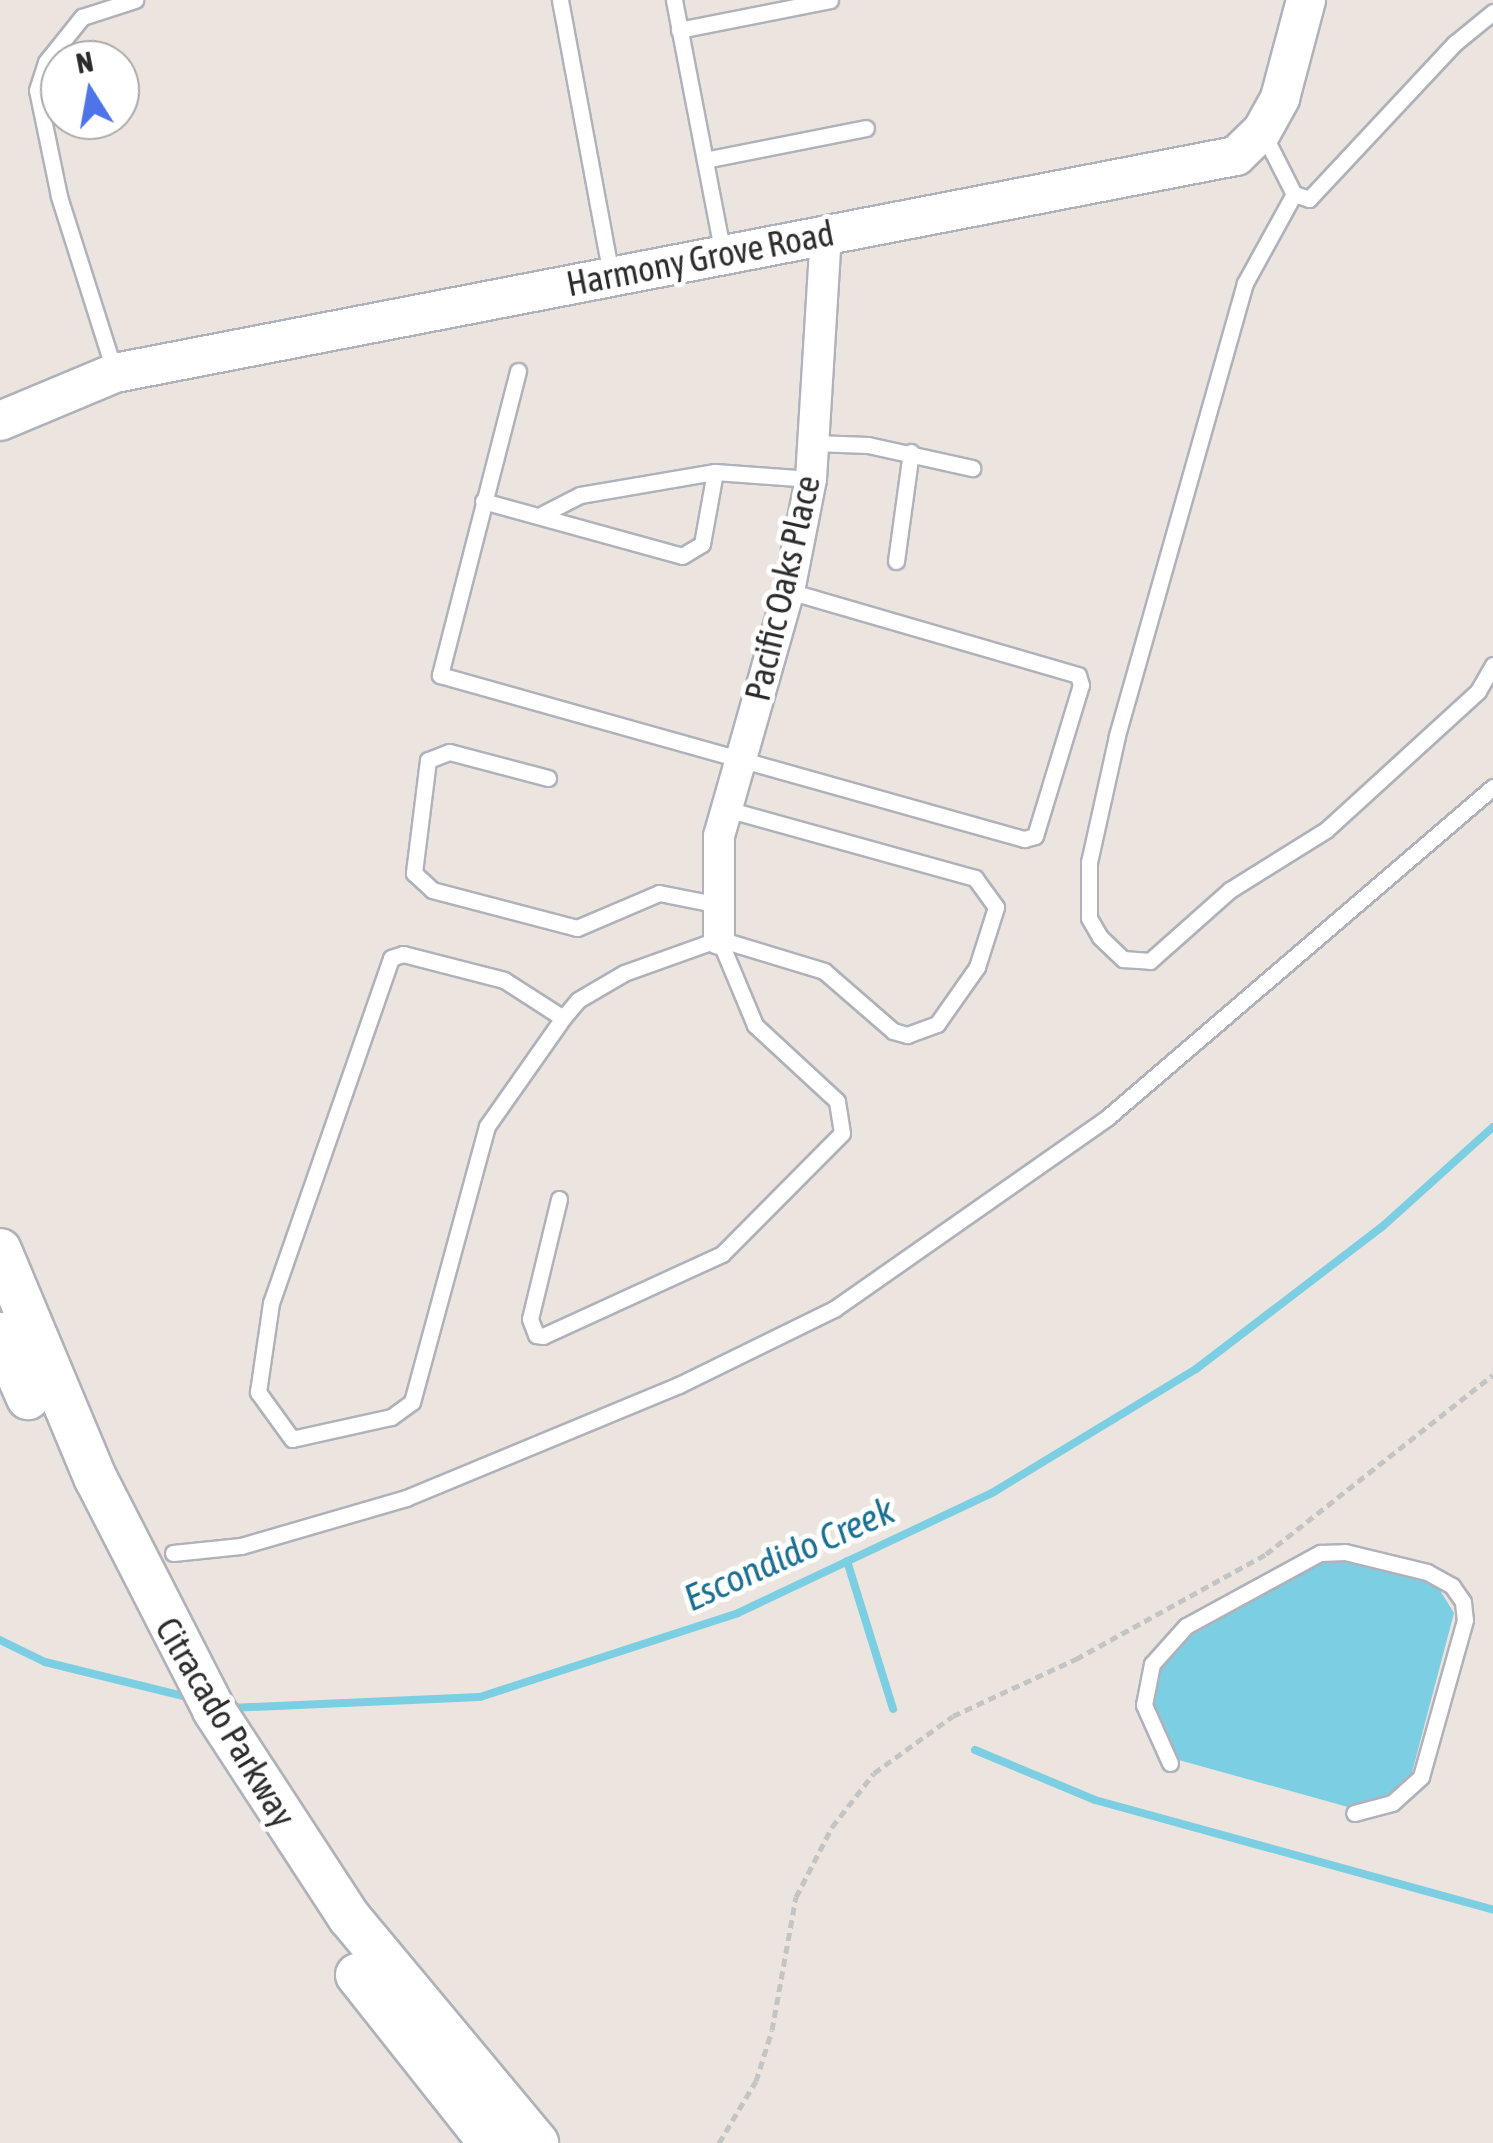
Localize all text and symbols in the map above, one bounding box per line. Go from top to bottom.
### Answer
north arrow [40,40,140,140]
text: N [73,45,96,80]
street label: Harmony Grove Road [563,212,837,304]
street label: Pacific Oaks Place [736,471,828,705]
water label: Escondido Creek [677,1487,901,1621]
street label: Citracado Parkway [147,1610,305,1834]

